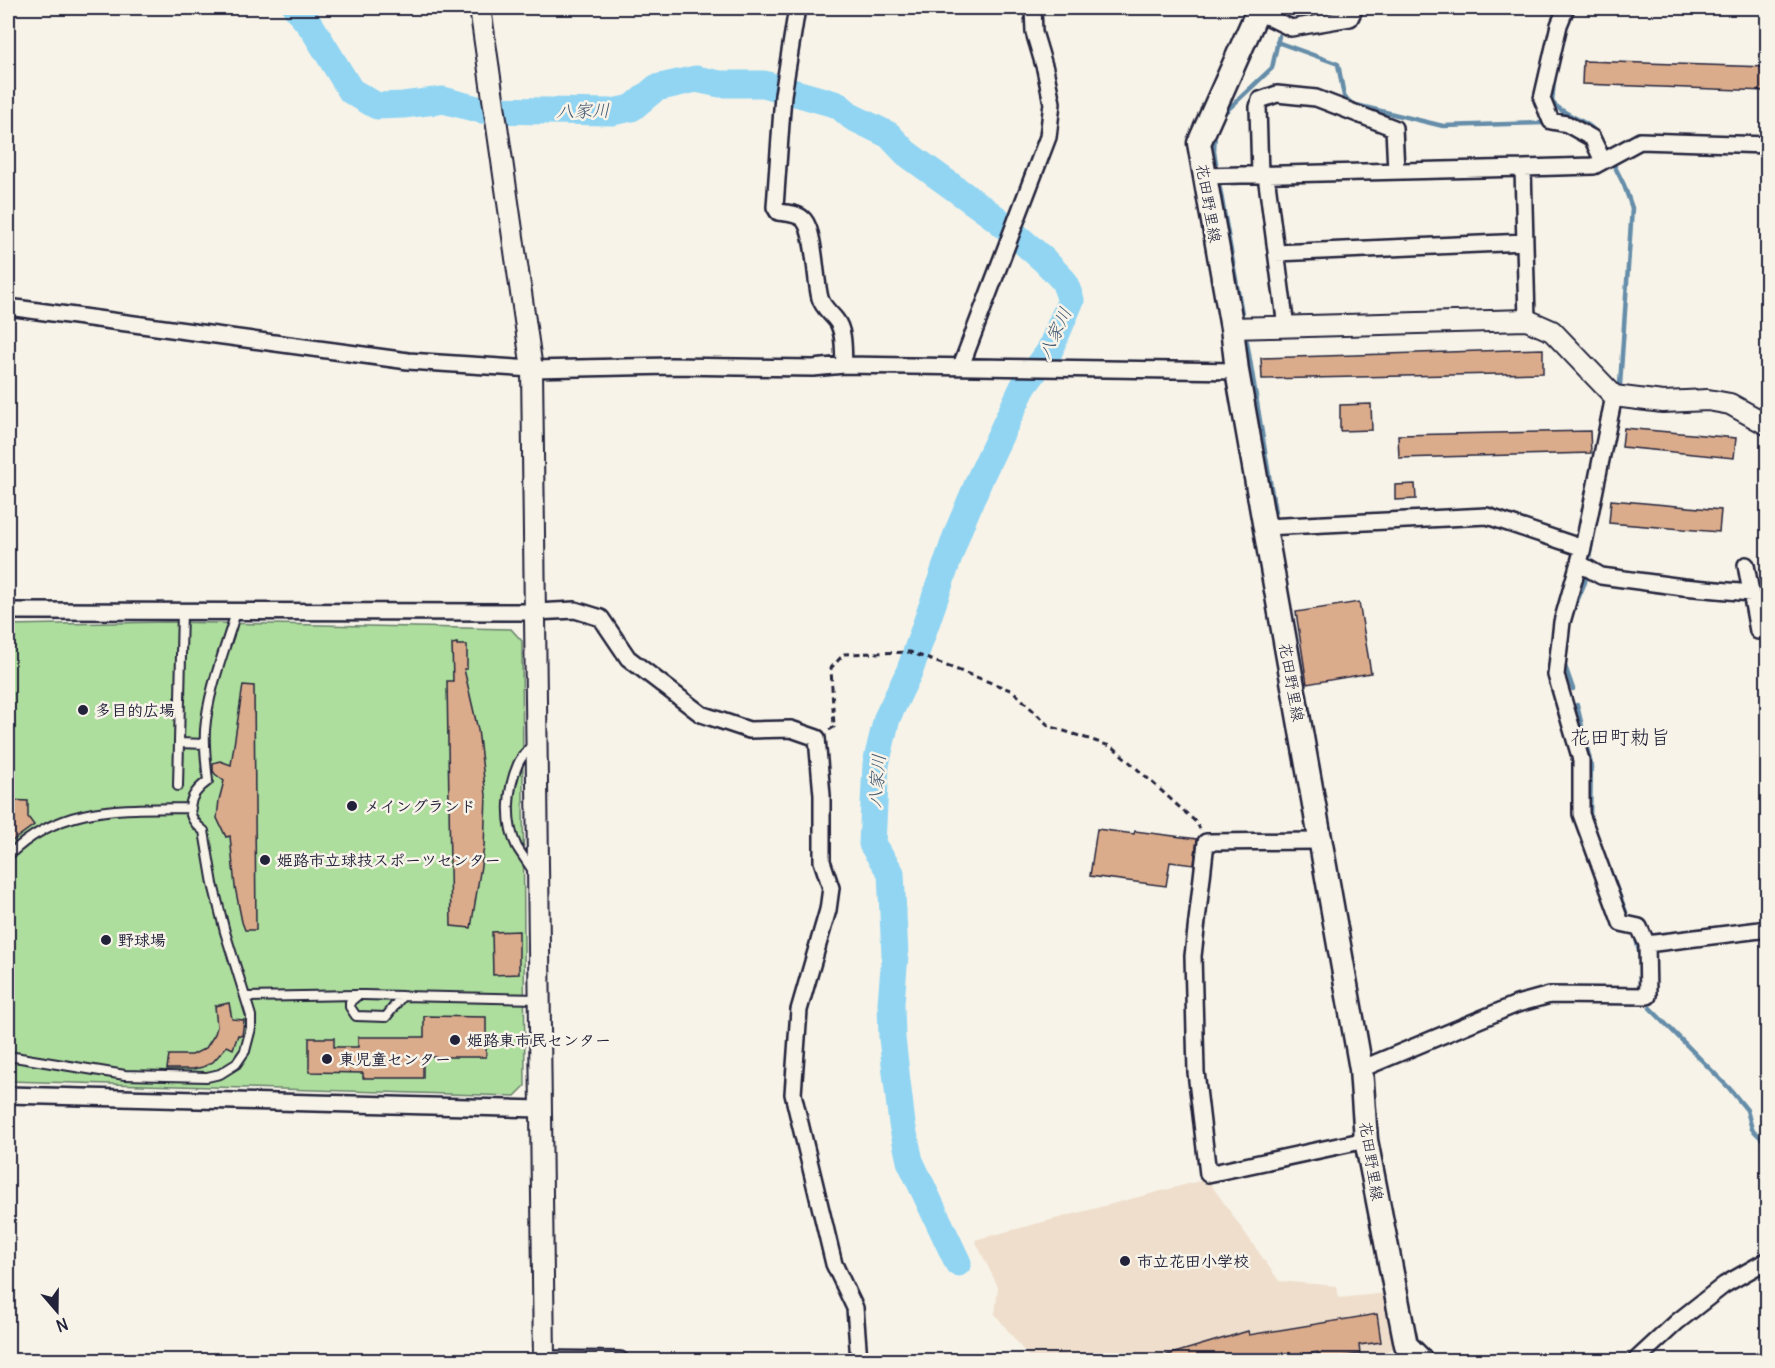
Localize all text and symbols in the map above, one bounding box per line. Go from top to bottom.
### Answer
water label: 八家川 [556,99,610,122]
street label: 花田野里線 [1192,162,1226,244]
water label: 八家川 [1032,303,1077,362]
street label: 花田野里線 [1275,641,1309,723]
place label: 多目的広場 [95,700,175,720]
marker: 多目的広場 [76,703,90,717]
district label: 花田町勅旨 [1570,724,1670,749]
water label: 八家川 [863,753,890,809]
place label: メイングランド [364,796,476,816]
marker: メイングランド [345,799,359,813]
place label: 姫路市立球技スポーツセンター [277,850,501,870]
marker: 姫路市立球技スポーツセンター [258,853,272,867]
place label: 野球場 [118,930,166,950]
marker: 野球場 [99,933,113,947]
place label: 姫路東市民センター [467,1030,611,1050]
marker: 姫路東市民センター [448,1033,462,1047]
place label: 東児童センター [339,1049,451,1069]
marker: 東児童センター [320,1052,334,1066]
street label: 花田野里線 [1356,1120,1388,1202]
place label: 市立花田小学校 [1137,1251,1249,1271]
marker: 市立花田小学校 [1118,1254,1132,1268]
north arrow [27,1281,87,1341]
text: N [54,1314,71,1336]

